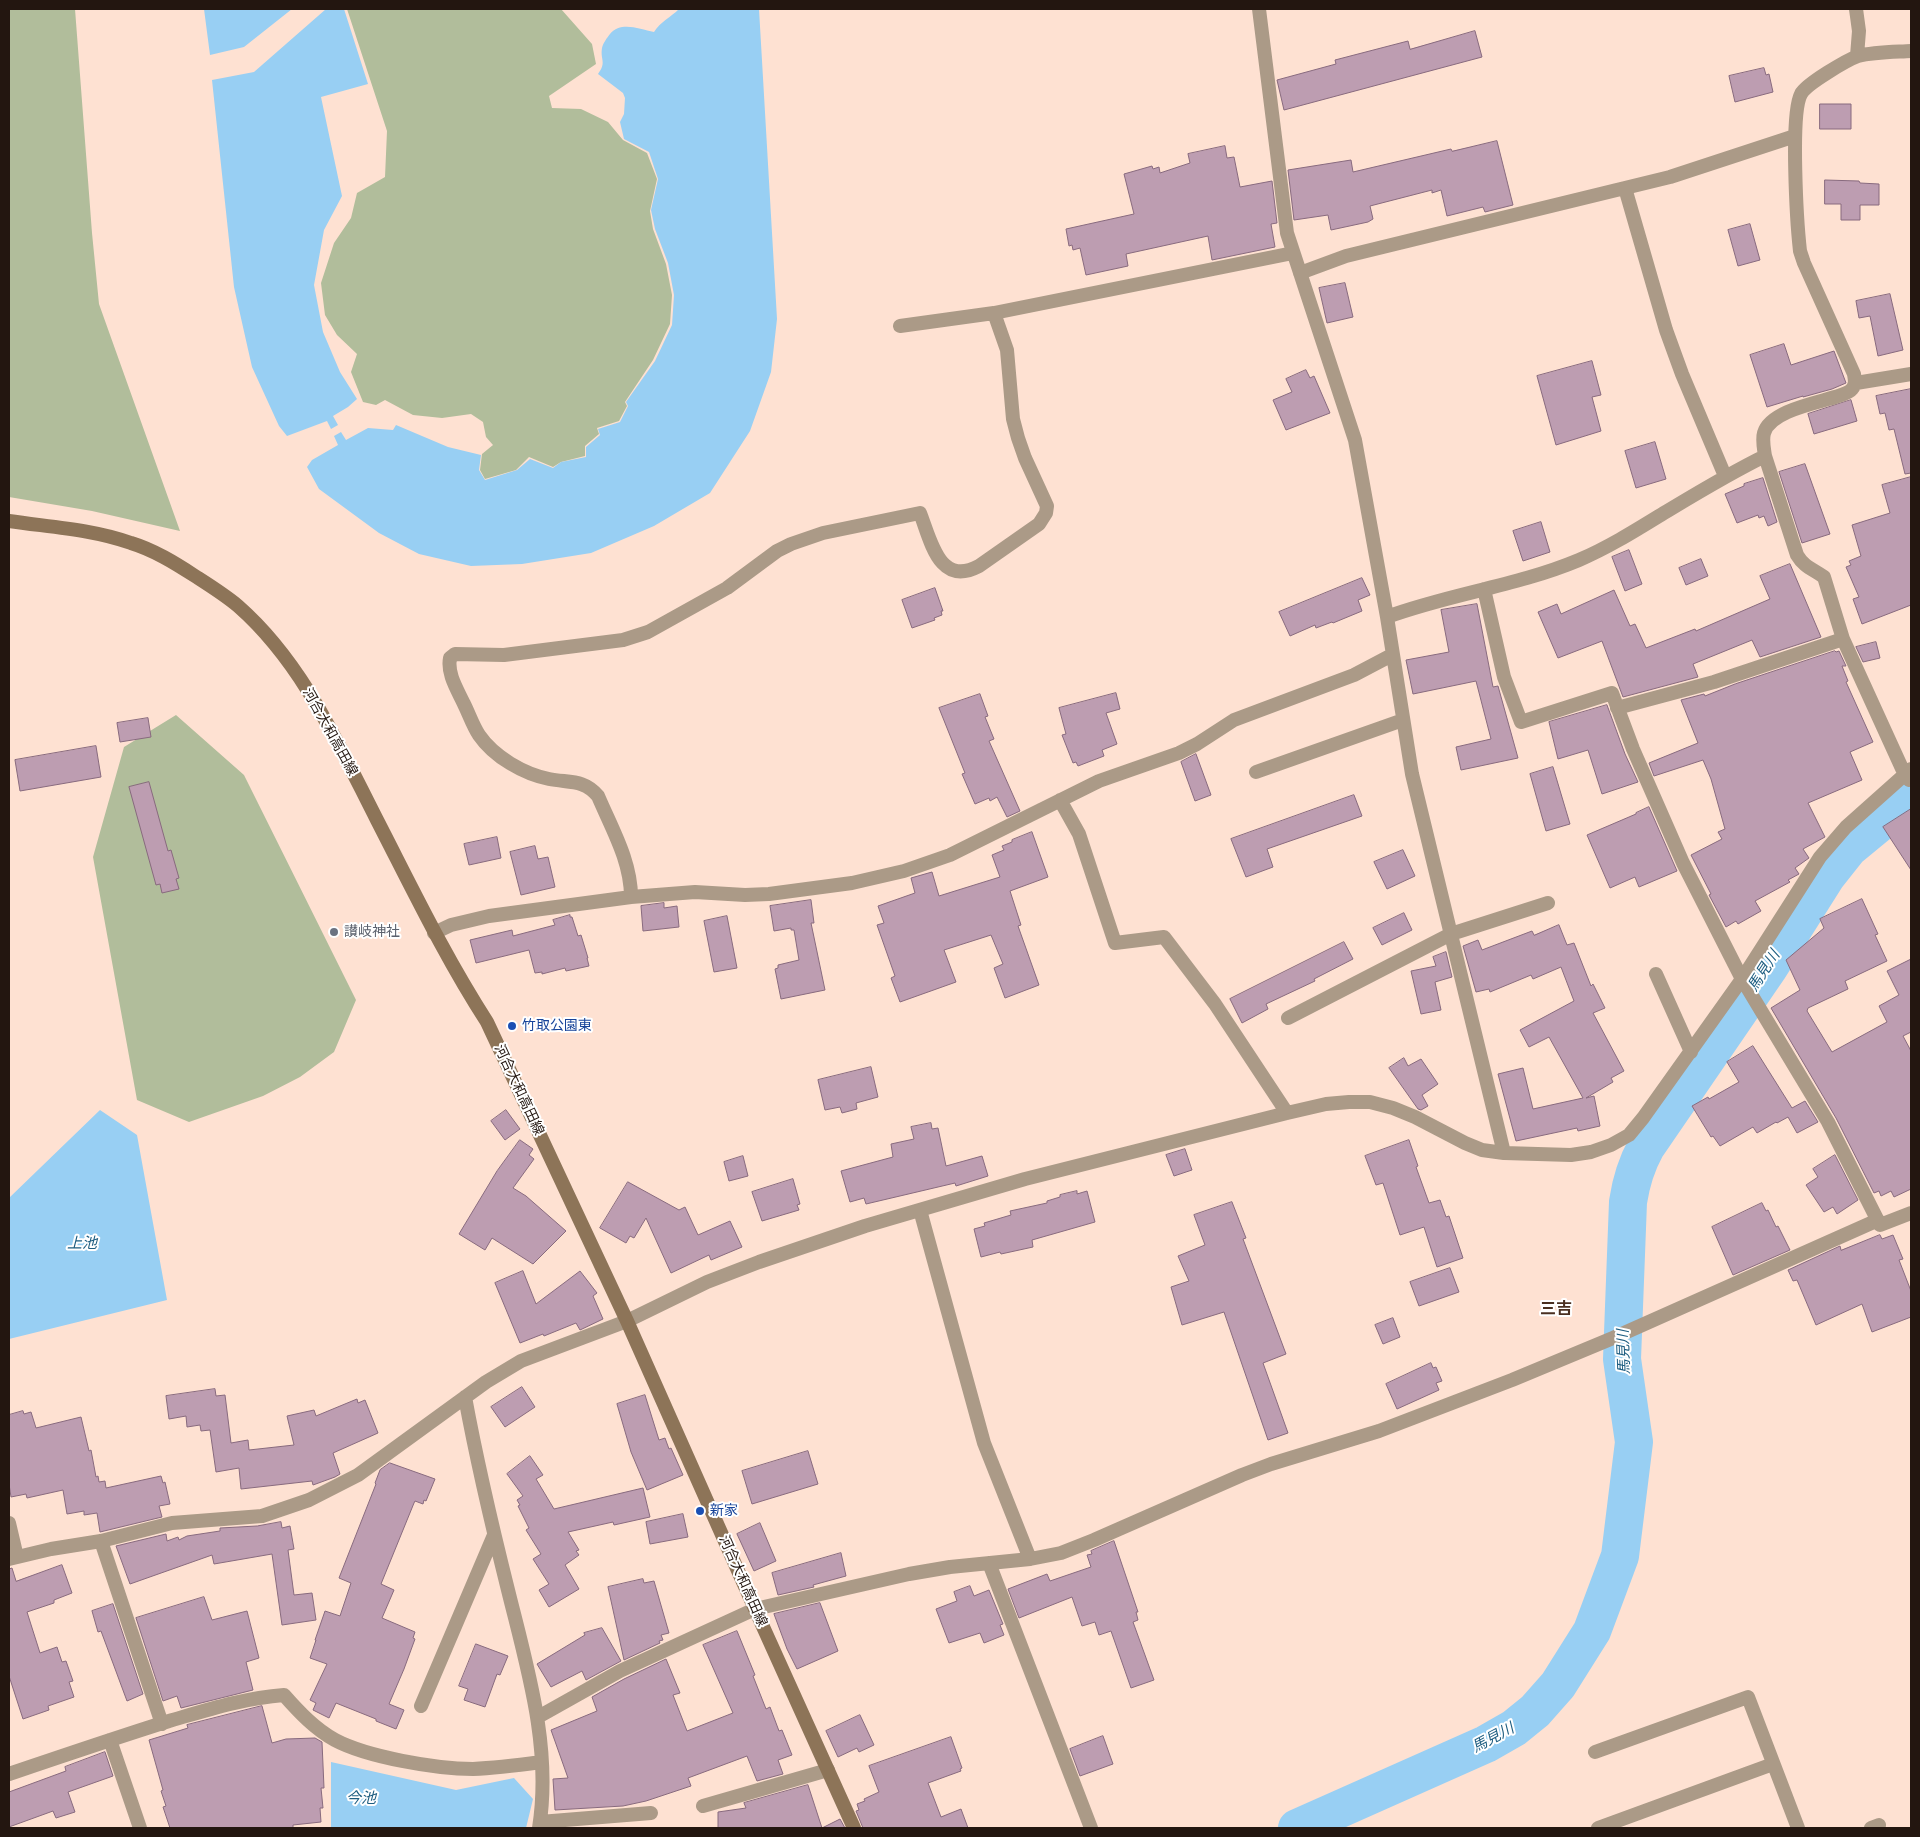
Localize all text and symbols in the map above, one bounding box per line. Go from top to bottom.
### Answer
street label: 河合大和高田線 [299,685,361,779]
place label: 讃岐神社 [344,924,400,940]
marker: 讃岐神社 [328,926,340,938]
water label: 馬見川 [1744,947,1784,995]
place label: 竹取公園東 [522,1018,592,1034]
marker: 竹取公園東 [506,1020,518,1032]
street label: 河合大和高田線 [491,1042,547,1138]
water label: 上池 [67,1235,97,1253]
district label: 三吉 [1540,1299,1572,1319]
water label: 馬見川 [1614,1329,1634,1375]
place label: 新家 [710,1503,738,1519]
marker: 新家 [694,1505,706,1517]
street label: 河合大和高田線 [715,1533,771,1629]
water label: 馬見川 [1469,1719,1517,1757]
water label: 今池 [346,1790,376,1808]

